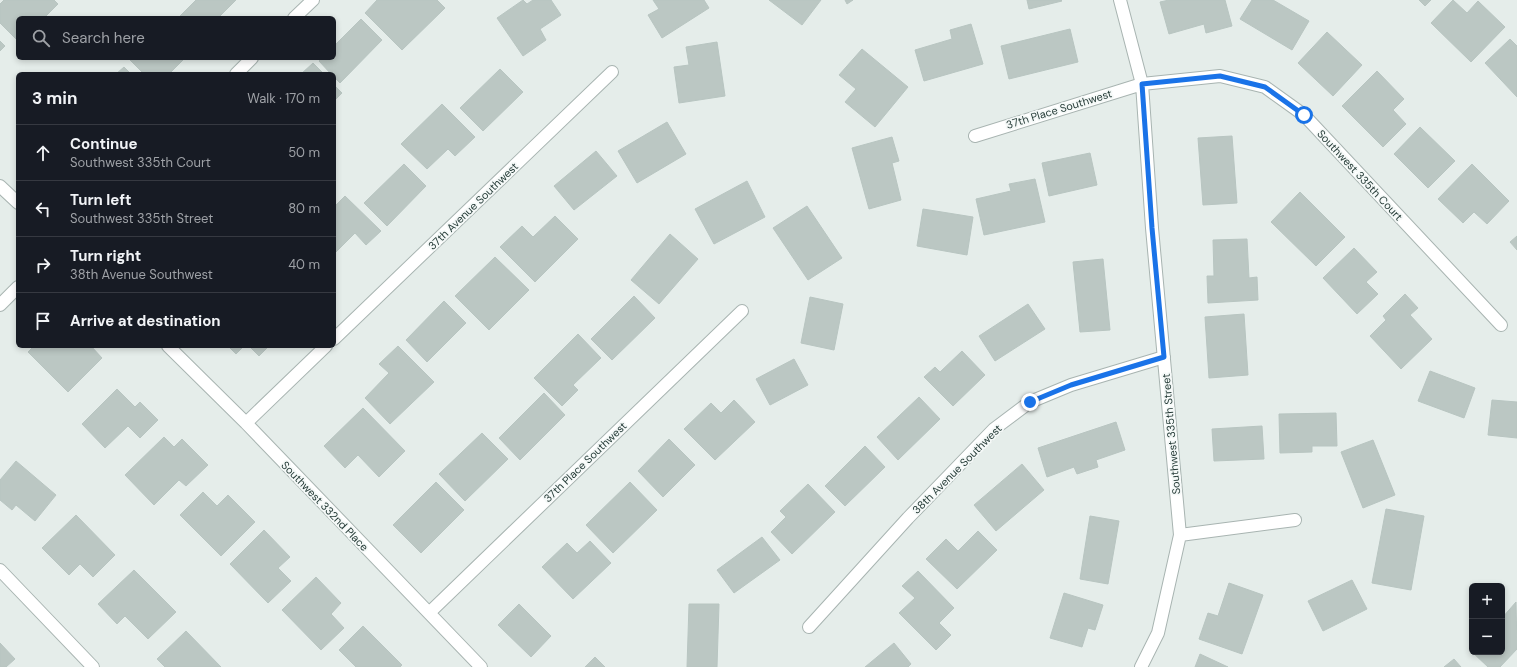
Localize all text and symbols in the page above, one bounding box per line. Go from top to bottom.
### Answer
search box [16,16,336,60]
icon: search [30,27,52,49]
text: Search here [62,28,145,48]
street label: 37th Place Southwest [1004,86,1114,132]
text: 3 min [32,87,77,109]
text: Walk · 170 m [247,90,320,107]
route start [1295,106,1313,124]
street label: Southwest 335th Court [1314,127,1406,223]
text: Continue [70,134,138,154]
icon: ahead [32,142,54,164]
text: 50 m [288,144,320,161]
text: Southwest 335th Court [70,154,211,171]
street label: 37th Avenue Southwest [425,159,521,253]
text: Turn left [70,190,131,210]
icon: left [32,198,54,220]
text: 80 m [288,200,320,217]
text: Southwest 335th Street [70,210,213,227]
text: Turn right [70,246,141,266]
icon: right [32,254,54,276]
text: 40 m [288,256,320,273]
text: 38th Avenue Southwest [70,266,213,283]
icon: arrive [32,310,54,332]
text: Arrive at destination [70,311,221,331]
street label: Southwest 335th Street [1159,373,1183,495]
route end [1021,393,1039,411]
street label: 37th Place Southwest [541,419,629,505]
street label: 38th Avenue Southwest [909,421,1005,517]
street label: Southwest 332nd Place [278,458,372,554]
map controls [1469,583,1505,655]
button: + [1469,583,1505,619]
button: − [1469,619,1505,655]

